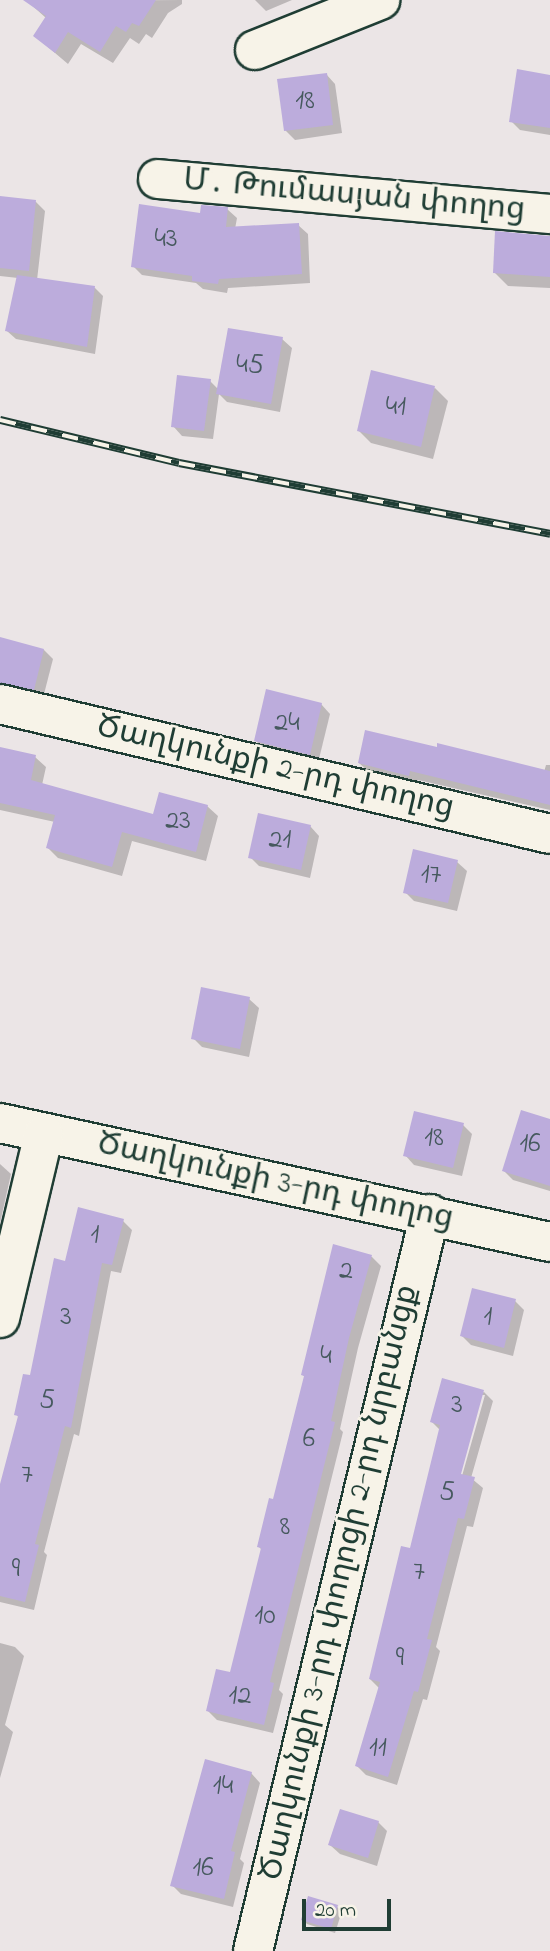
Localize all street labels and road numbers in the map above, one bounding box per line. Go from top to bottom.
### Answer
street label: Մ․ Թումասյան փողոց [181,163,527,231]
street label: Ծաղկունքի 2-րդ փողոց [92,709,458,829]
street label: Ծաղկունքի 3-րդ փողոց [93,1126,457,1240]
street label: Ծաղկունքի 3-րդ փողոցի 2-րդ նրբանցք [254,1281,428,1885]

